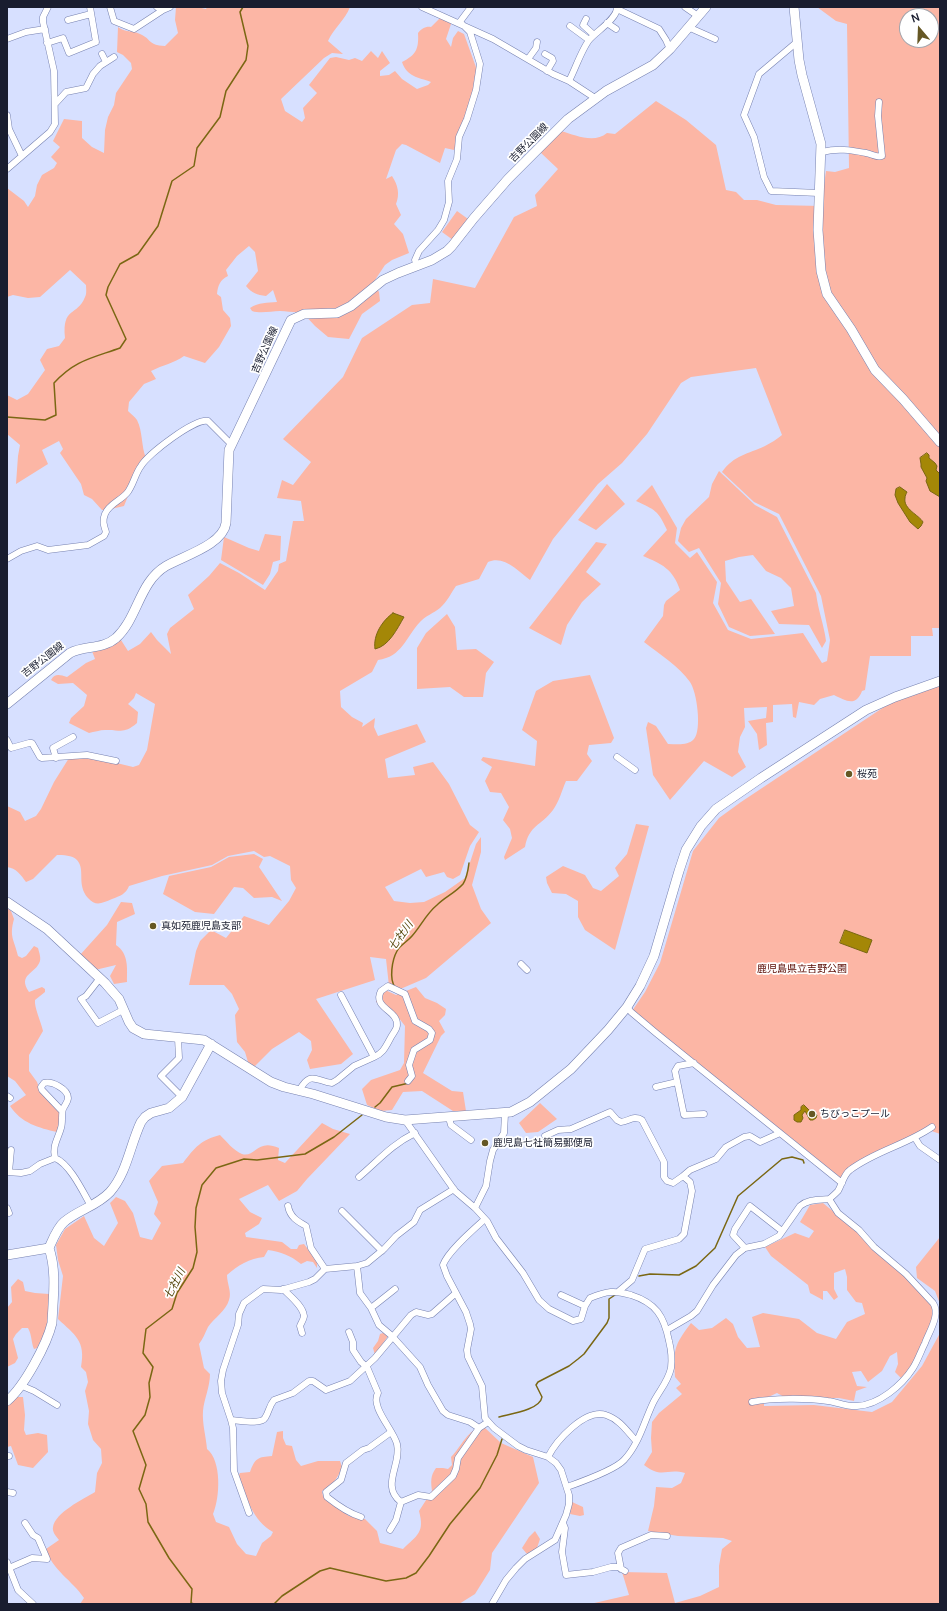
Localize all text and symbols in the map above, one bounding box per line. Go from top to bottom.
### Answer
north arrow [899,8,939,48]
text: N [909,9,921,26]
street label: 吉野公園線 [507,121,551,165]
street label: 吉野公園線 [249,325,281,375]
street label: 吉野公園線 [20,640,66,680]
place label: 桜苑 [857,768,877,780]
marker: 桜苑 [844,769,854,779]
water label: 七社川 [386,919,416,953]
place label: 真如苑鹿児島支部 [161,920,241,932]
marker: 真如苑鹿児島支部 [148,921,158,931]
park label: 鹿児島県立吉野公園 [757,963,847,975]
place label: ちびっこプール [820,1108,890,1120]
marker: ちびっこプール [807,1109,817,1119]
place label: 鹿児島七社簡易郵便局 [493,1137,593,1149]
marker: 鹿児島七社簡易郵便局 [480,1138,490,1148]
water label: 七社川 [162,1266,188,1302]

